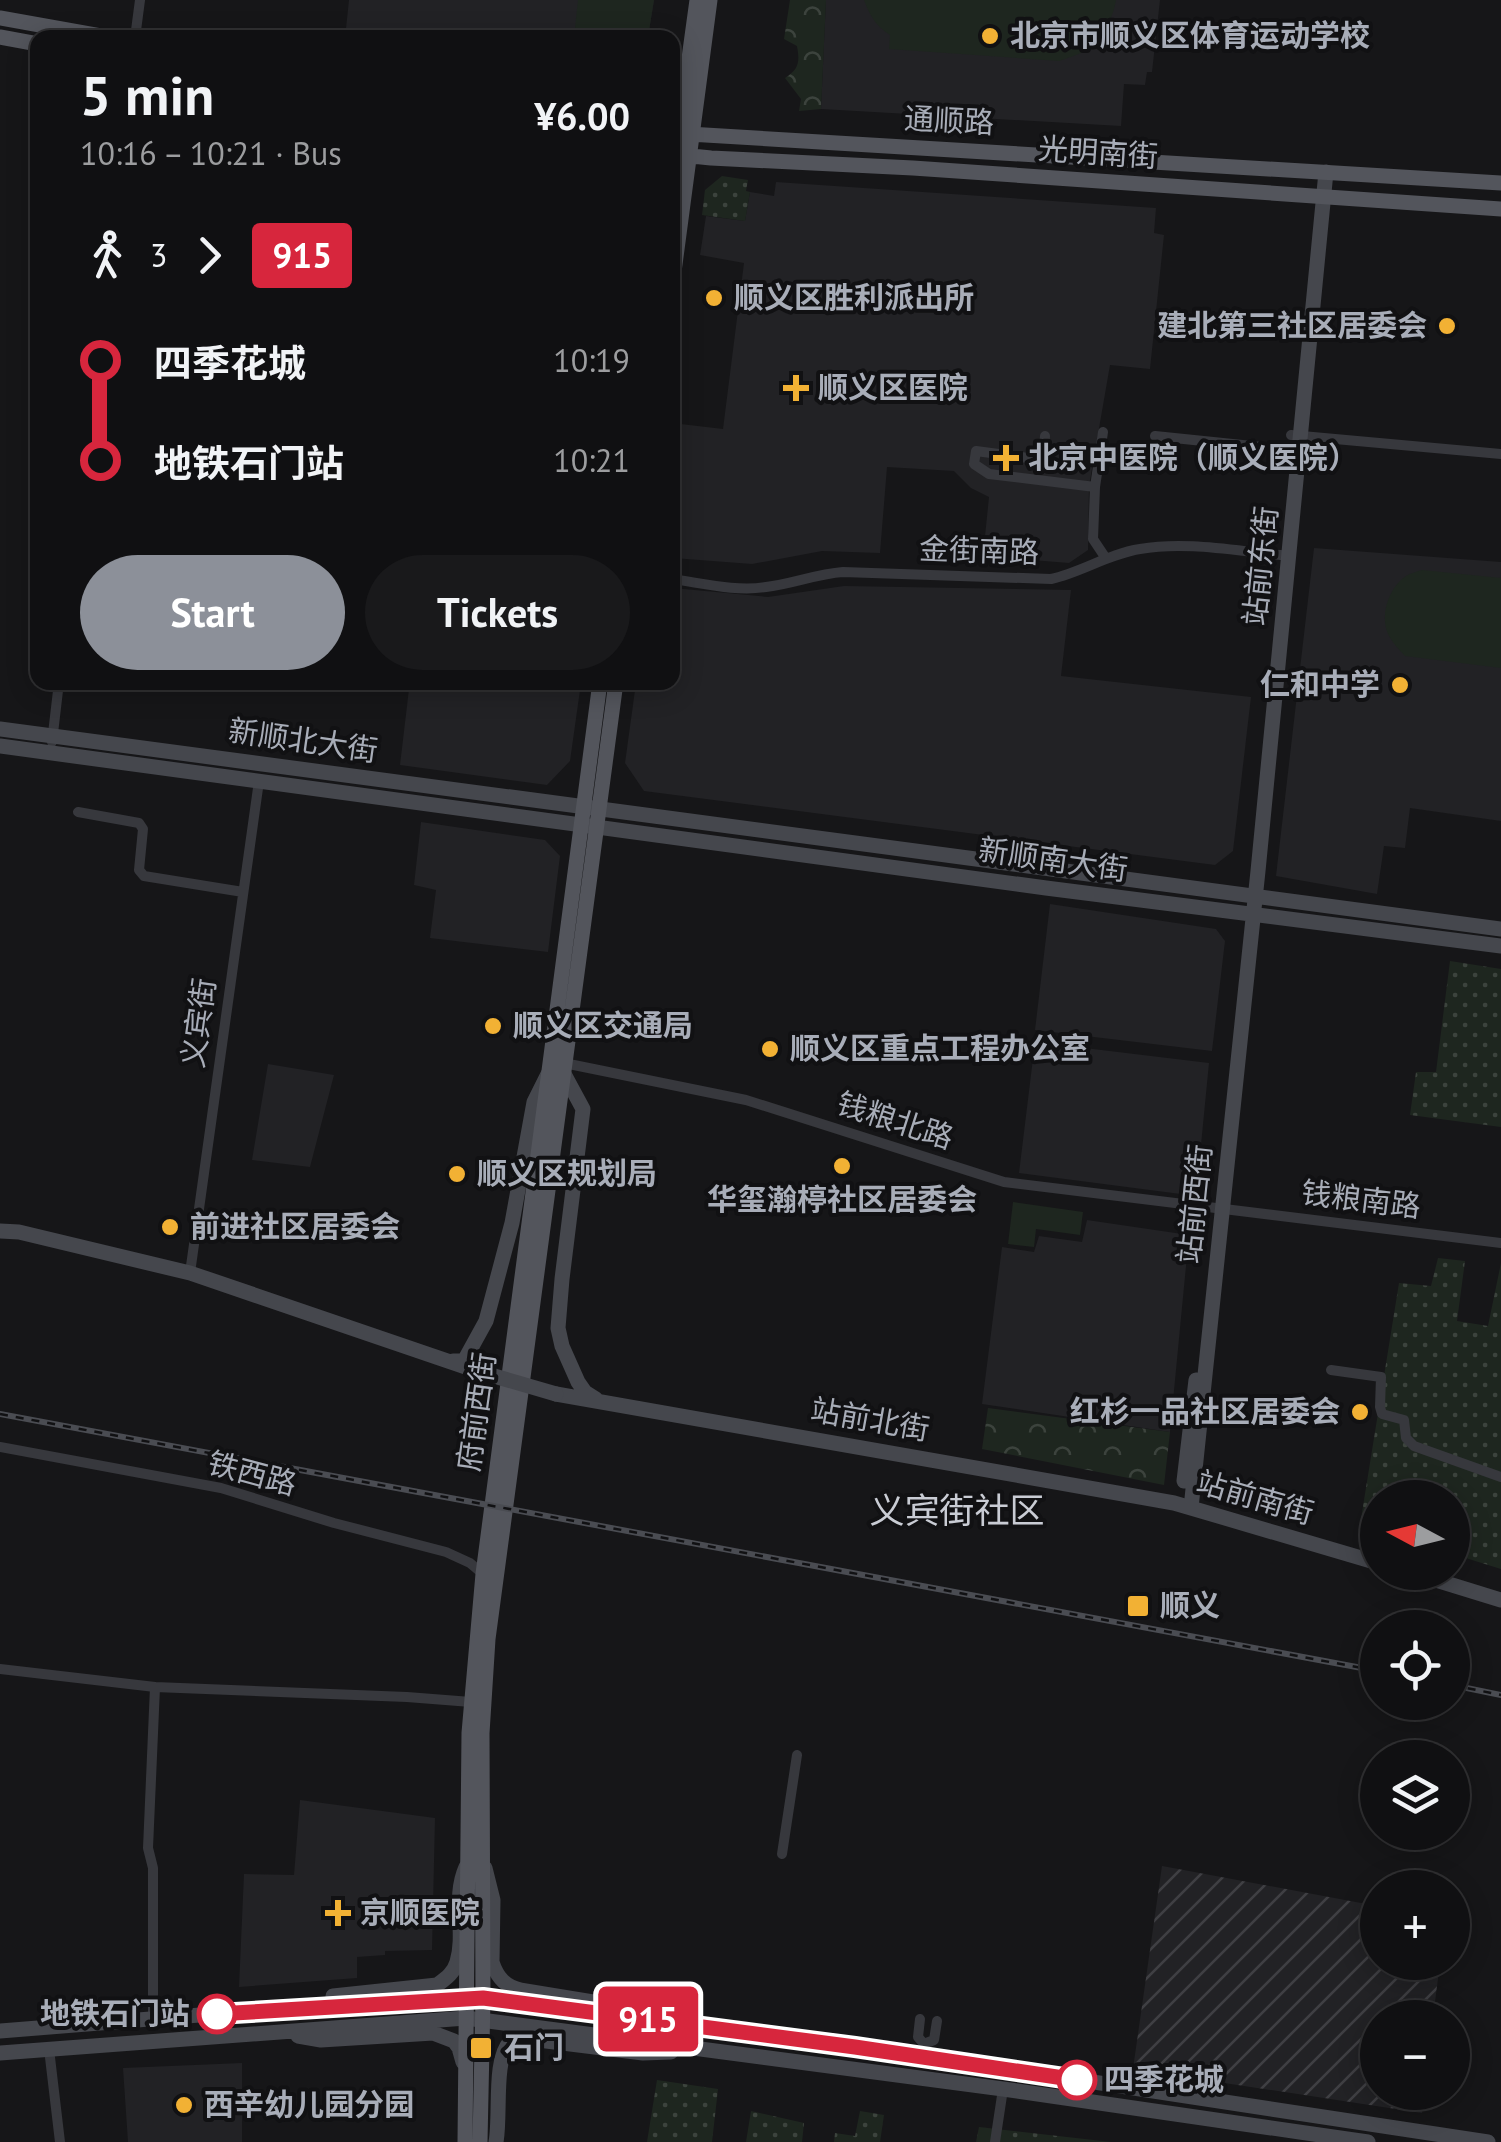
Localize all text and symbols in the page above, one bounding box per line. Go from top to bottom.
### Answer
place label: 北京市顺义区体育运动学校 [1010,15,1370,54]
marker: 北京市顺义区体育运动学校 [979,25,1001,47]
text: 5 min [80,59,214,130]
text: ¥6.00 [534,91,630,140]
street label: 通顺路 [903,98,995,141]
street label: 光明南街 [1037,128,1159,175]
text: 10:16 – 10:21 · Bus [80,132,342,174]
icon: walk [80,228,135,283]
icon: forward [182,228,237,283]
text: 915 [272,232,332,278]
text: 3 [150,234,167,276]
place label: 顺义区胜利派出所 [734,277,974,316]
marker: 顺义区胜利派出所 [703,287,725,309]
place label: 建北第三社区居委会 [1157,305,1427,344]
marker: 建北第三社区居委会 [1436,315,1458,337]
text: 四季花城 [154,338,306,387]
text: 10:19 [553,339,630,381]
place label: 顺义区医院 [818,367,968,406]
marker: 顺义区医院 [783,375,809,401]
place label: 北京中医院（顺义医院） [1028,437,1358,476]
text: 地铁石门站 [154,438,344,487]
text: 10:21 [553,439,630,481]
marker: 北京中医院（顺义医院） [993,445,1019,471]
street label: 站前东街 [1234,504,1285,628]
street label: 金街南路 [918,528,1040,571]
button: Start [80,555,345,670]
button: Tickets [365,555,630,670]
place label: 仁和中学 [1260,664,1380,703]
marker: 仁和中学 [1389,674,1411,696]
street label: 新顺北大街 [226,710,380,769]
street label: 新顺南大街 [976,829,1130,888]
street label: 义宾街 [172,976,223,1070]
place label: 顺义区交通局 [513,1005,693,1044]
marker: 顺义区交通局 [482,1015,504,1037]
place label: 顺义区重点工程办公室 [790,1028,1090,1067]
marker: 顺义区重点工程办公室 [759,1038,781,1060]
street label: 钱粮北路 [832,1082,959,1157]
street label: 站前西街 [1168,1142,1219,1266]
place label: 顺义区规划局 [477,1153,657,1192]
marker: 华玺瀚楟社区居委会 [831,1155,853,1177]
marker: 顺义区规划局 [446,1163,468,1185]
street label: 钱粮南路 [1299,1172,1423,1225]
place label: 华玺瀚楟社区居委会 [707,1179,977,1218]
place label: 前进社区居委会 [190,1206,400,1245]
marker: 前进社区居委会 [159,1216,181,1238]
street label: 府前西街 [448,1350,503,1474]
street label: 站前北街 [808,1389,933,1448]
place label: 红杉一品社区居委会 [1070,1391,1340,1430]
marker: 红杉一品社区居委会 [1349,1401,1371,1423]
street label: 铁西路 [204,1442,301,1503]
street label: 站前南街 [1192,1461,1318,1532]
north arrow [1360,1480,1470,1590]
map controls [1360,1480,1470,2110]
district label: 义宾街社区 [869,1487,1045,1533]
place label: 顺义 [1160,1585,1220,1624]
marker: 顺义 [1125,1593,1151,1619]
button: locate [1360,1610,1470,1720]
button: layers [1360,1740,1470,1850]
button: + [1360,1870,1470,1980]
place label: 京顺医院 [360,1892,480,1931]
marker: 京顺医院 [325,1900,351,1926]
line badge: 915 [590,1986,706,2052]
place label: 地铁石门站 [40,1993,190,2032]
marker: 地铁石门站 [198,1995,236,2033]
text: 915 [618,1996,678,2042]
button: − [1360,2000,1470,2110]
place label: 石门 [504,2027,564,2066]
marker: 石门 [468,2035,494,2061]
place label: 四季花城 [1104,2059,1224,2098]
marker: 四季花城 [1058,2061,1096,2099]
place label: 西辛幼儿园分园 [204,2084,414,2123]
marker: 西辛幼儿园分园 [173,2094,195,2116]

